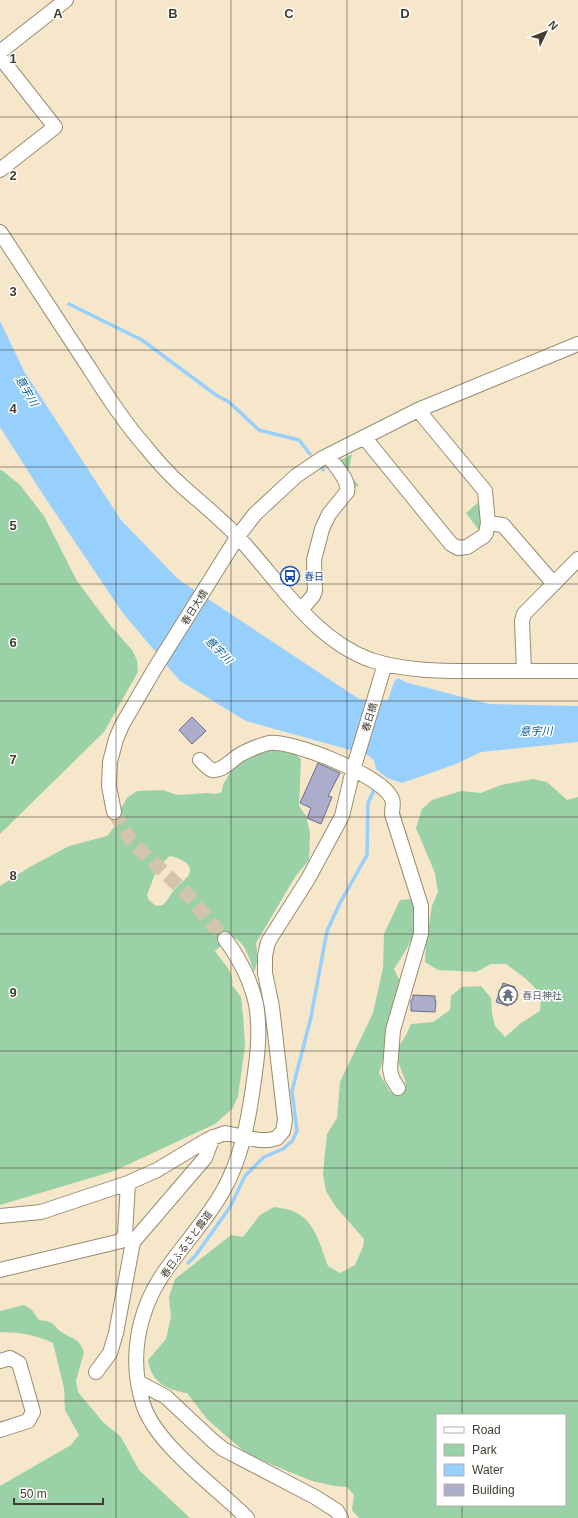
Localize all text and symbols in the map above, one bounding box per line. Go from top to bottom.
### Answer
text: A [53,6,63,21]
text: B [168,6,178,21]
text: C [284,6,294,21]
text: D [400,6,410,21]
north arrow [526,12,566,52]
text: N [546,18,560,32]
text: 1 [9,51,17,66]
text: 2 [9,168,17,183]
text: 3 [9,284,17,299]
water label: 意宇川 [14,374,41,409]
text: 4 [9,401,17,416]
text: 5 [9,518,17,533]
bus stop icon: 春日 [279,565,301,587]
place label: 春日 [304,571,324,582]
street label: 春日大橋 [179,587,210,627]
water label: 意宇川 [203,634,236,667]
text: 6 [9,635,17,650]
street label: 春日橋 [360,701,379,733]
water label: 意宇川 [519,725,554,737]
text: 7 [9,752,17,767]
text: 8 [9,868,17,883]
temple icon: 春日神社 [497,984,519,1006]
text: 9 [9,985,17,1000]
place label: 春日神社 [522,990,562,1001]
street label: 春日ふるさと農道 [158,1209,214,1280]
legend [436,1414,566,1506]
text: Road [472,1423,501,1437]
text: Park [472,1443,498,1457]
text: Water [472,1463,504,1477]
scale bar [14,1480,103,1506]
text: Building [472,1483,515,1497]
text: 50 m [20,1487,47,1501]

